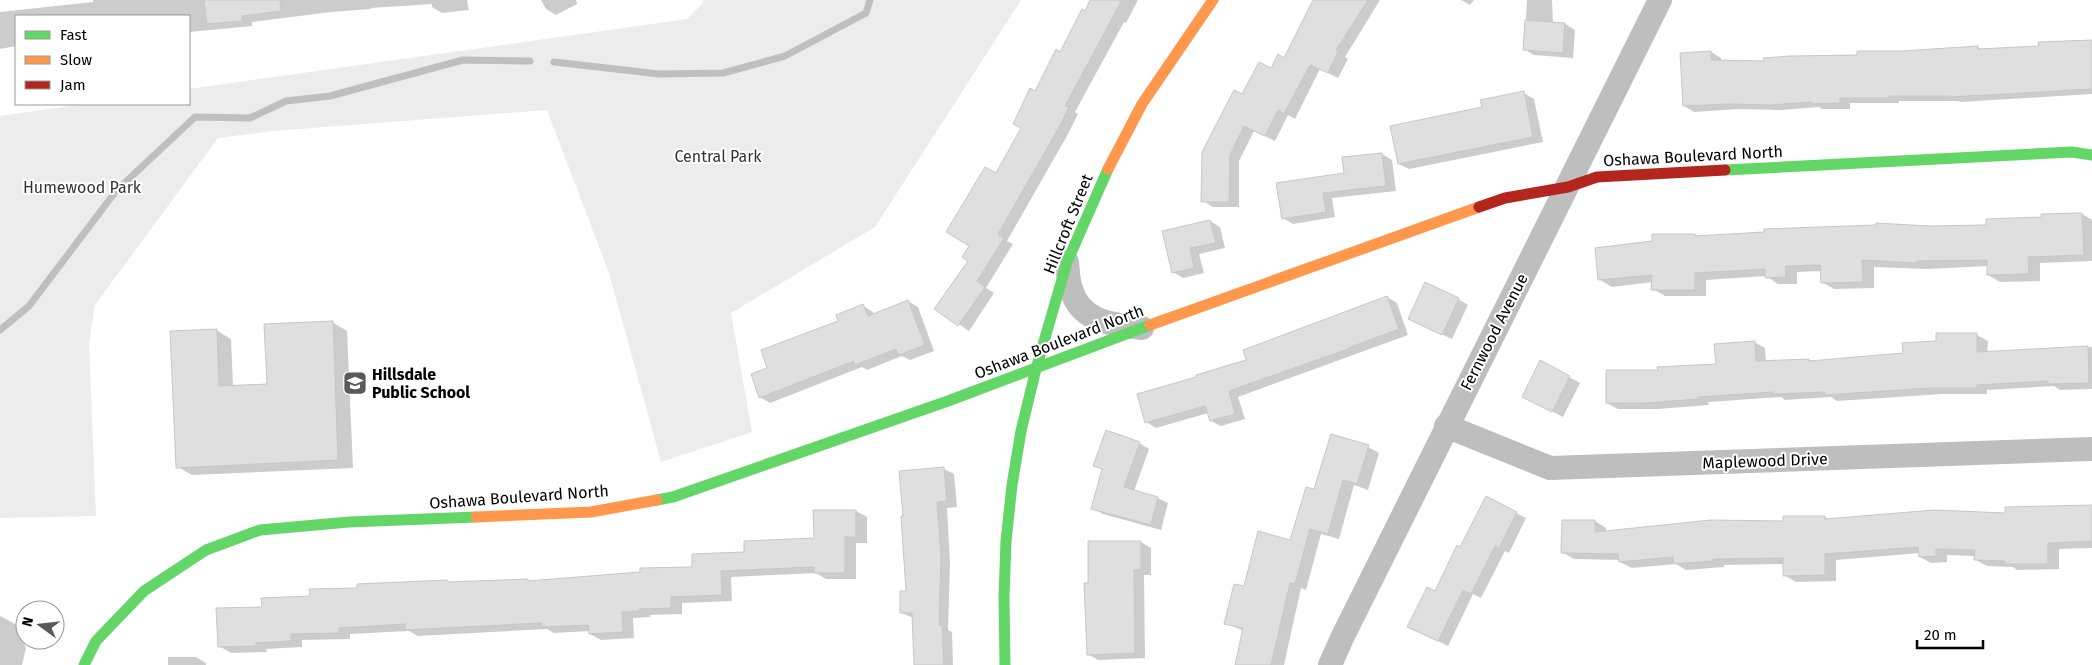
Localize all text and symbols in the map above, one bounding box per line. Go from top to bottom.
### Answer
legend [15,15,190,105]
text: Fast [60,26,87,44]
text: Slow [60,51,92,69]
text: Jam [60,76,86,94]
street label: Oshawa Boulevard North [1603,142,1783,170]
park label: Central Park [674,147,762,166]
street label: Hillcroft Street [1039,171,1097,277]
park label: Humewood Park [23,178,142,197]
street label: Fernwood Avenue [1456,270,1532,394]
street label: Oshawa Boulevard North [972,301,1146,383]
place label: Hillsdale Public School [372,365,470,402]
school or university icon: Hillsdale Public School [342,370,368,396]
street label: Maplewood Drive [1702,449,1828,473]
street label: Oshawa Boulevard North [429,481,609,513]
north arrow [15,600,65,650]
text: N [19,615,37,628]
scale bar [1917,618,1983,650]
text: 20 m [1924,626,1957,644]

